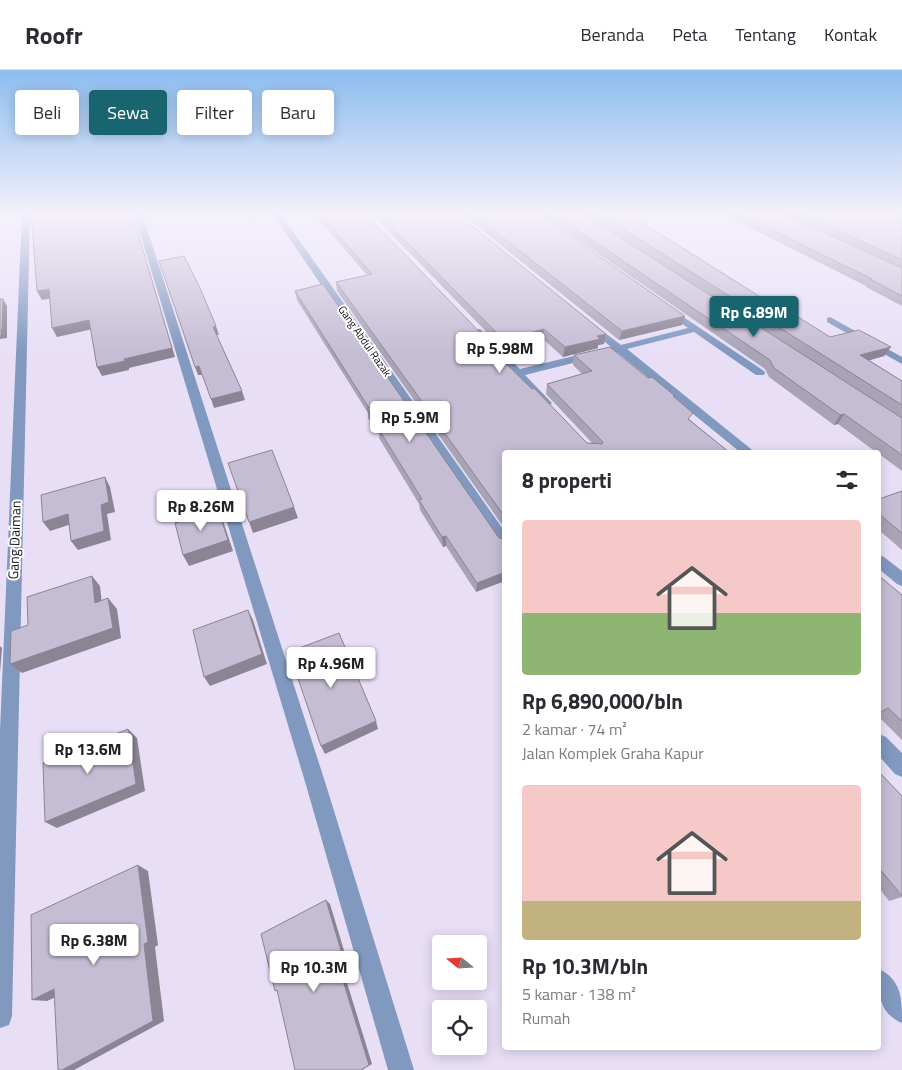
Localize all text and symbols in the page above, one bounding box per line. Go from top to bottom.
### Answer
text: Roofr [25,17,83,53]
text: Beranda [581,21,644,48]
text: Peta [672,21,707,48]
text: Tentang [735,21,796,48]
text: Kontak [824,21,877,48]
chip: Beli [15,90,79,135]
chip: Sewa [89,90,167,135]
chip: Filter [177,90,252,135]
chip: Baru [262,90,334,135]
pin: Rp 6.89M [702,296,806,338]
text: Rp 6.89M [721,300,787,324]
street label: Gang Abdul Razak [335,302,396,380]
pin: Rp 5.98M [448,332,552,374]
text: Rp 5.98M [467,336,533,360]
pin: Rp 5.9M [364,400,456,443]
text: Rp 5.9M [381,405,439,429]
text: 8 properti [522,464,612,496]
icon: filters [833,466,861,494]
pin: Rp 8.26M [149,490,253,532]
text: Rp 8.26M [168,494,234,518]
street label: Gang Daiman [2,500,26,580]
icon: home [647,553,737,643]
pin: Rp 4.96M [279,646,383,689]
text: Rp 4.96M [298,651,364,675]
text: Rp 6,890,000/bln [522,685,683,717]
text: 2 kamar · 74 m² [522,717,627,741]
pin: Rp 13.6M [36,732,140,775]
text: Rp 13.6M [55,737,121,761]
text: Jalan Komplek Graha Kapur [522,741,704,765]
icon: home [647,818,737,908]
pin: Rp 6.38M [42,924,146,966]
text: Rp 6.38M [61,928,127,952]
north arrow [432,935,488,990]
map controls [432,935,487,1055]
pin: Rp 10.3M [262,950,366,993]
text: Rp 10.3M/bln [522,950,648,982]
text: Rp 10.3M [281,955,347,979]
text: 5 kamar · 138 m² [522,982,636,1006]
button: locate [432,1000,487,1055]
text: Rumah [522,1006,570,1030]

